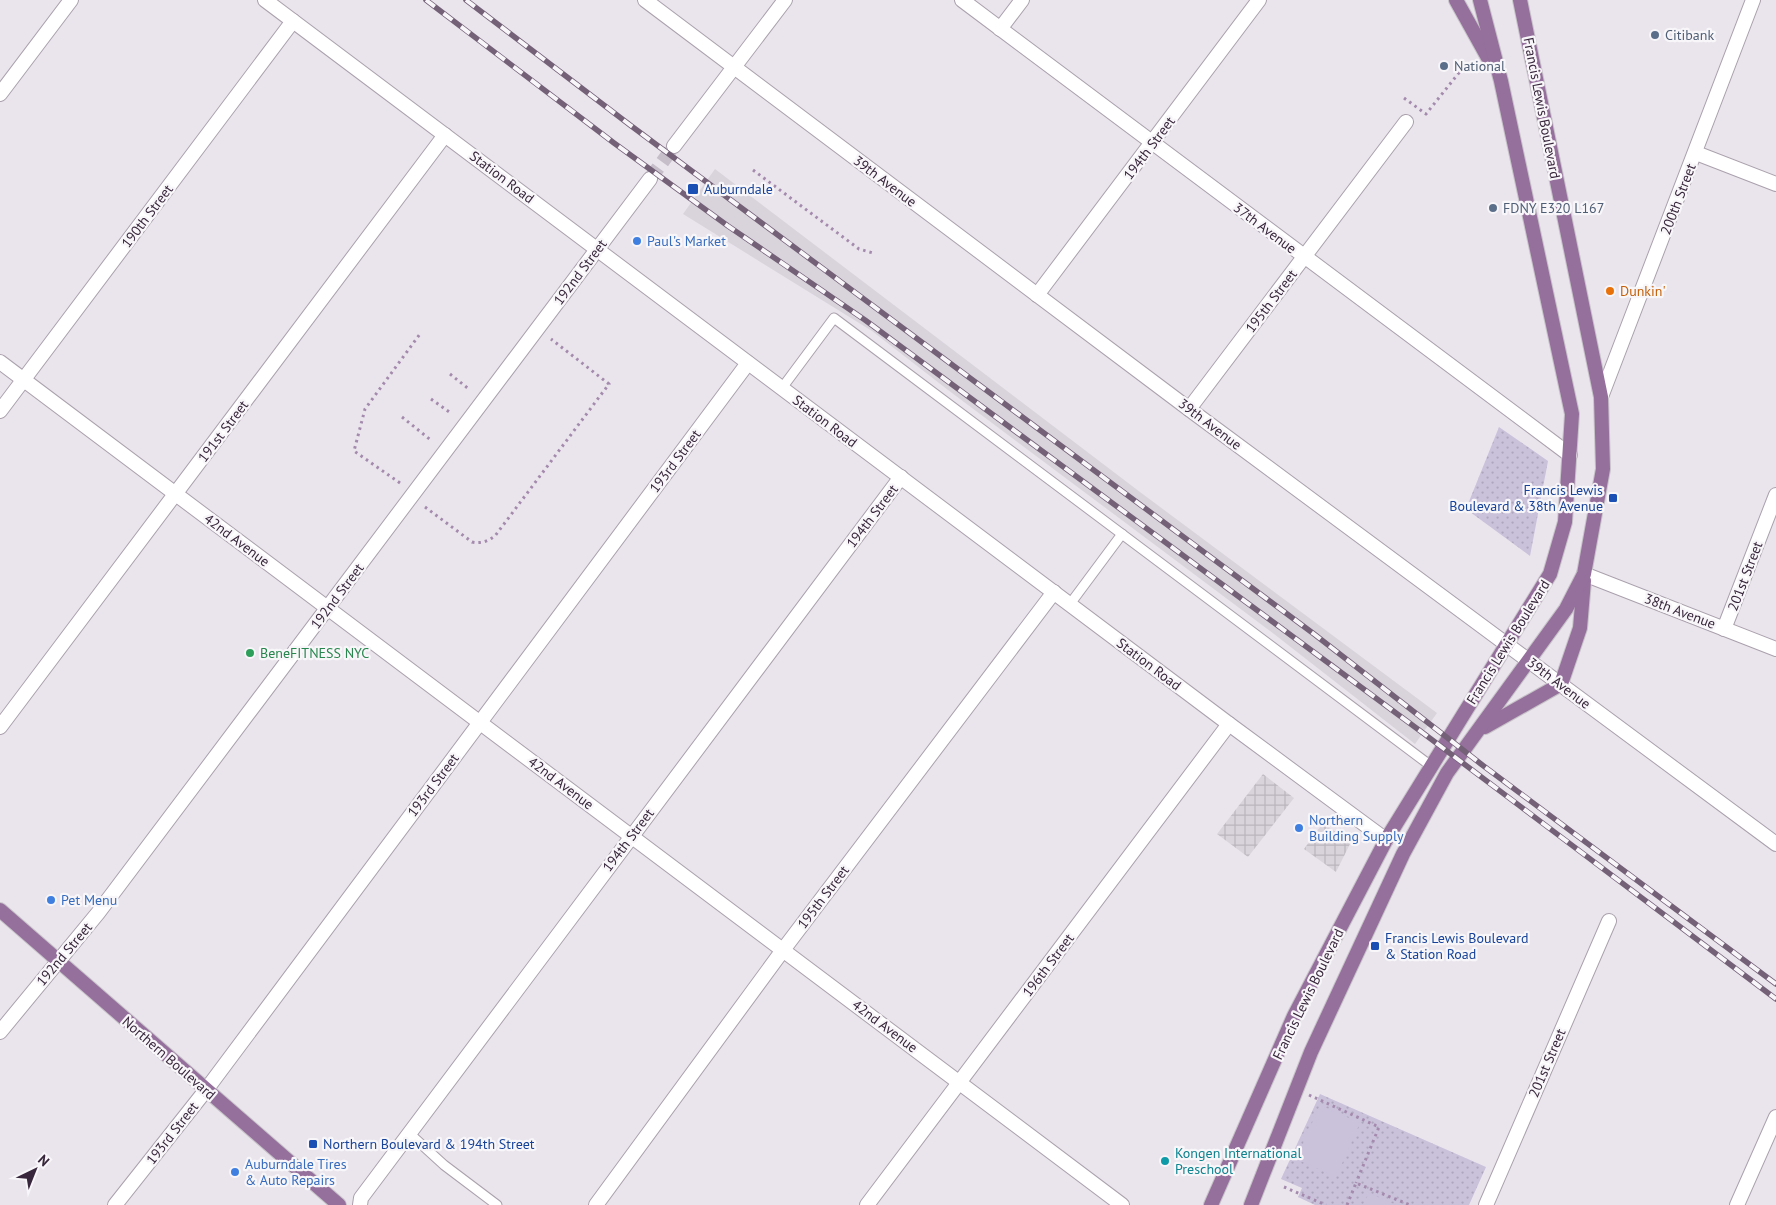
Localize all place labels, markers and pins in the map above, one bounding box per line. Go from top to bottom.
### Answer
place label: Citibank [1665,26,1714,44]
marker: Citibank [1649,29,1661,41]
place label: National [1454,57,1505,75]
marker: National [1438,60,1450,72]
place label: Auburndale [704,180,773,198]
marker: Auburndale [686,182,700,196]
place label: FDNY E320 L167 [1503,199,1604,217]
marker: FDNY E320 L167 [1487,202,1499,214]
place label: Paul's Market [647,232,726,250]
marker: Paul's Market [631,235,643,247]
place label: Dunkin' [1620,282,1666,300]
marker: Dunkin' [1604,285,1616,297]
place label: Francis Lewis Boulevard & 38th Avenue [1449,481,1603,515]
marker: Francis Lewis Boulevard & 38th Avenue [1607,492,1619,504]
place label: BeneFITNESS NYC [260,644,369,662]
marker: BeneFITNESS NYC [244,647,256,659]
place label: Northern Building Supply [1309,811,1404,845]
marker: Northern Building Supply [1293,822,1305,834]
place label: Pet Menu [61,891,117,909]
marker: Pet Menu [45,894,57,906]
place label: Francis Lewis Boulevard & Station Road [1385,929,1528,963]
marker: Francis Lewis Boulevard & Station Road [1369,940,1381,952]
place label: Northern Boulevard & 194th Street [323,1135,535,1153]
marker: Northern Boulevard & 194th Street [307,1138,319,1150]
place label: Kongen International Preschool [1175,1144,1302,1178]
place label: Auburndale Tires & Auto Repairs [245,1155,347,1189]
marker: Kongen International Preschool [1159,1155,1171,1167]
marker: Auburndale Tires & Auto Repairs [229,1166,241,1178]

